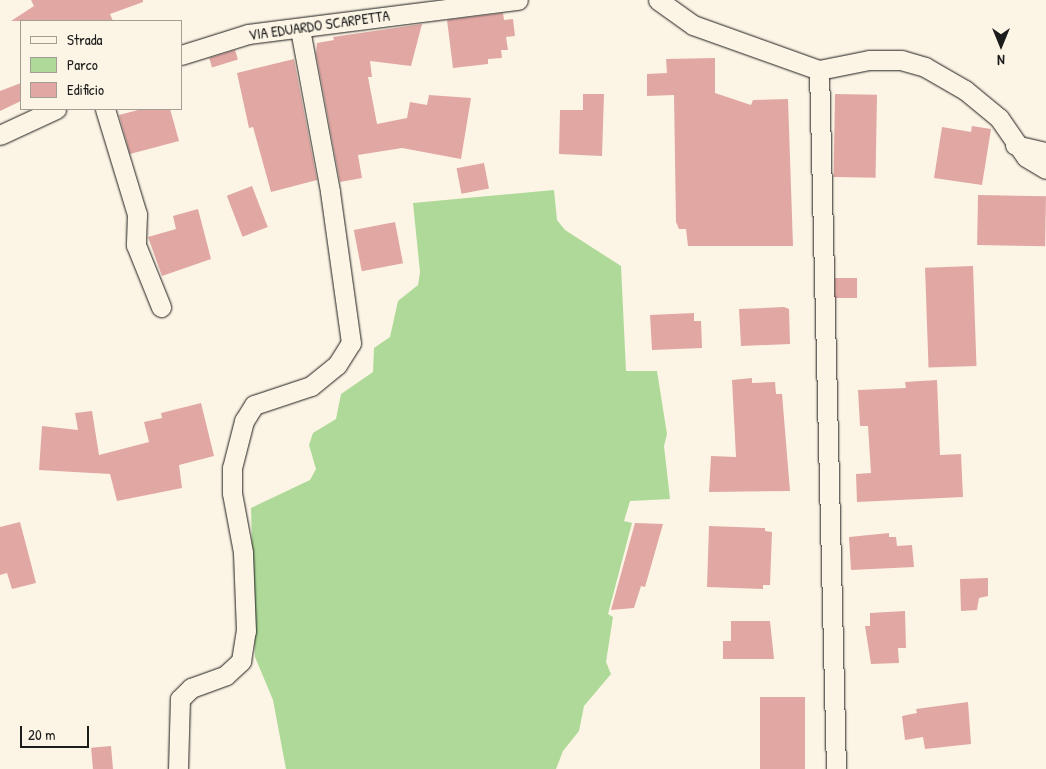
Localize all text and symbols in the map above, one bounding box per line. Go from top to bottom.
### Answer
street label: VIA EDUARDO SCARPETTA [247,6,391,44]
legend [20,20,182,110]
north arrow [976,20,1026,70]
text: Strada [67,29,102,50]
text: N [997,51,1005,70]
text: Parco [67,54,98,75]
text: Edificio [67,79,104,100]
scale bar [22,716,91,748]
text: 20 m [28,724,55,745]

